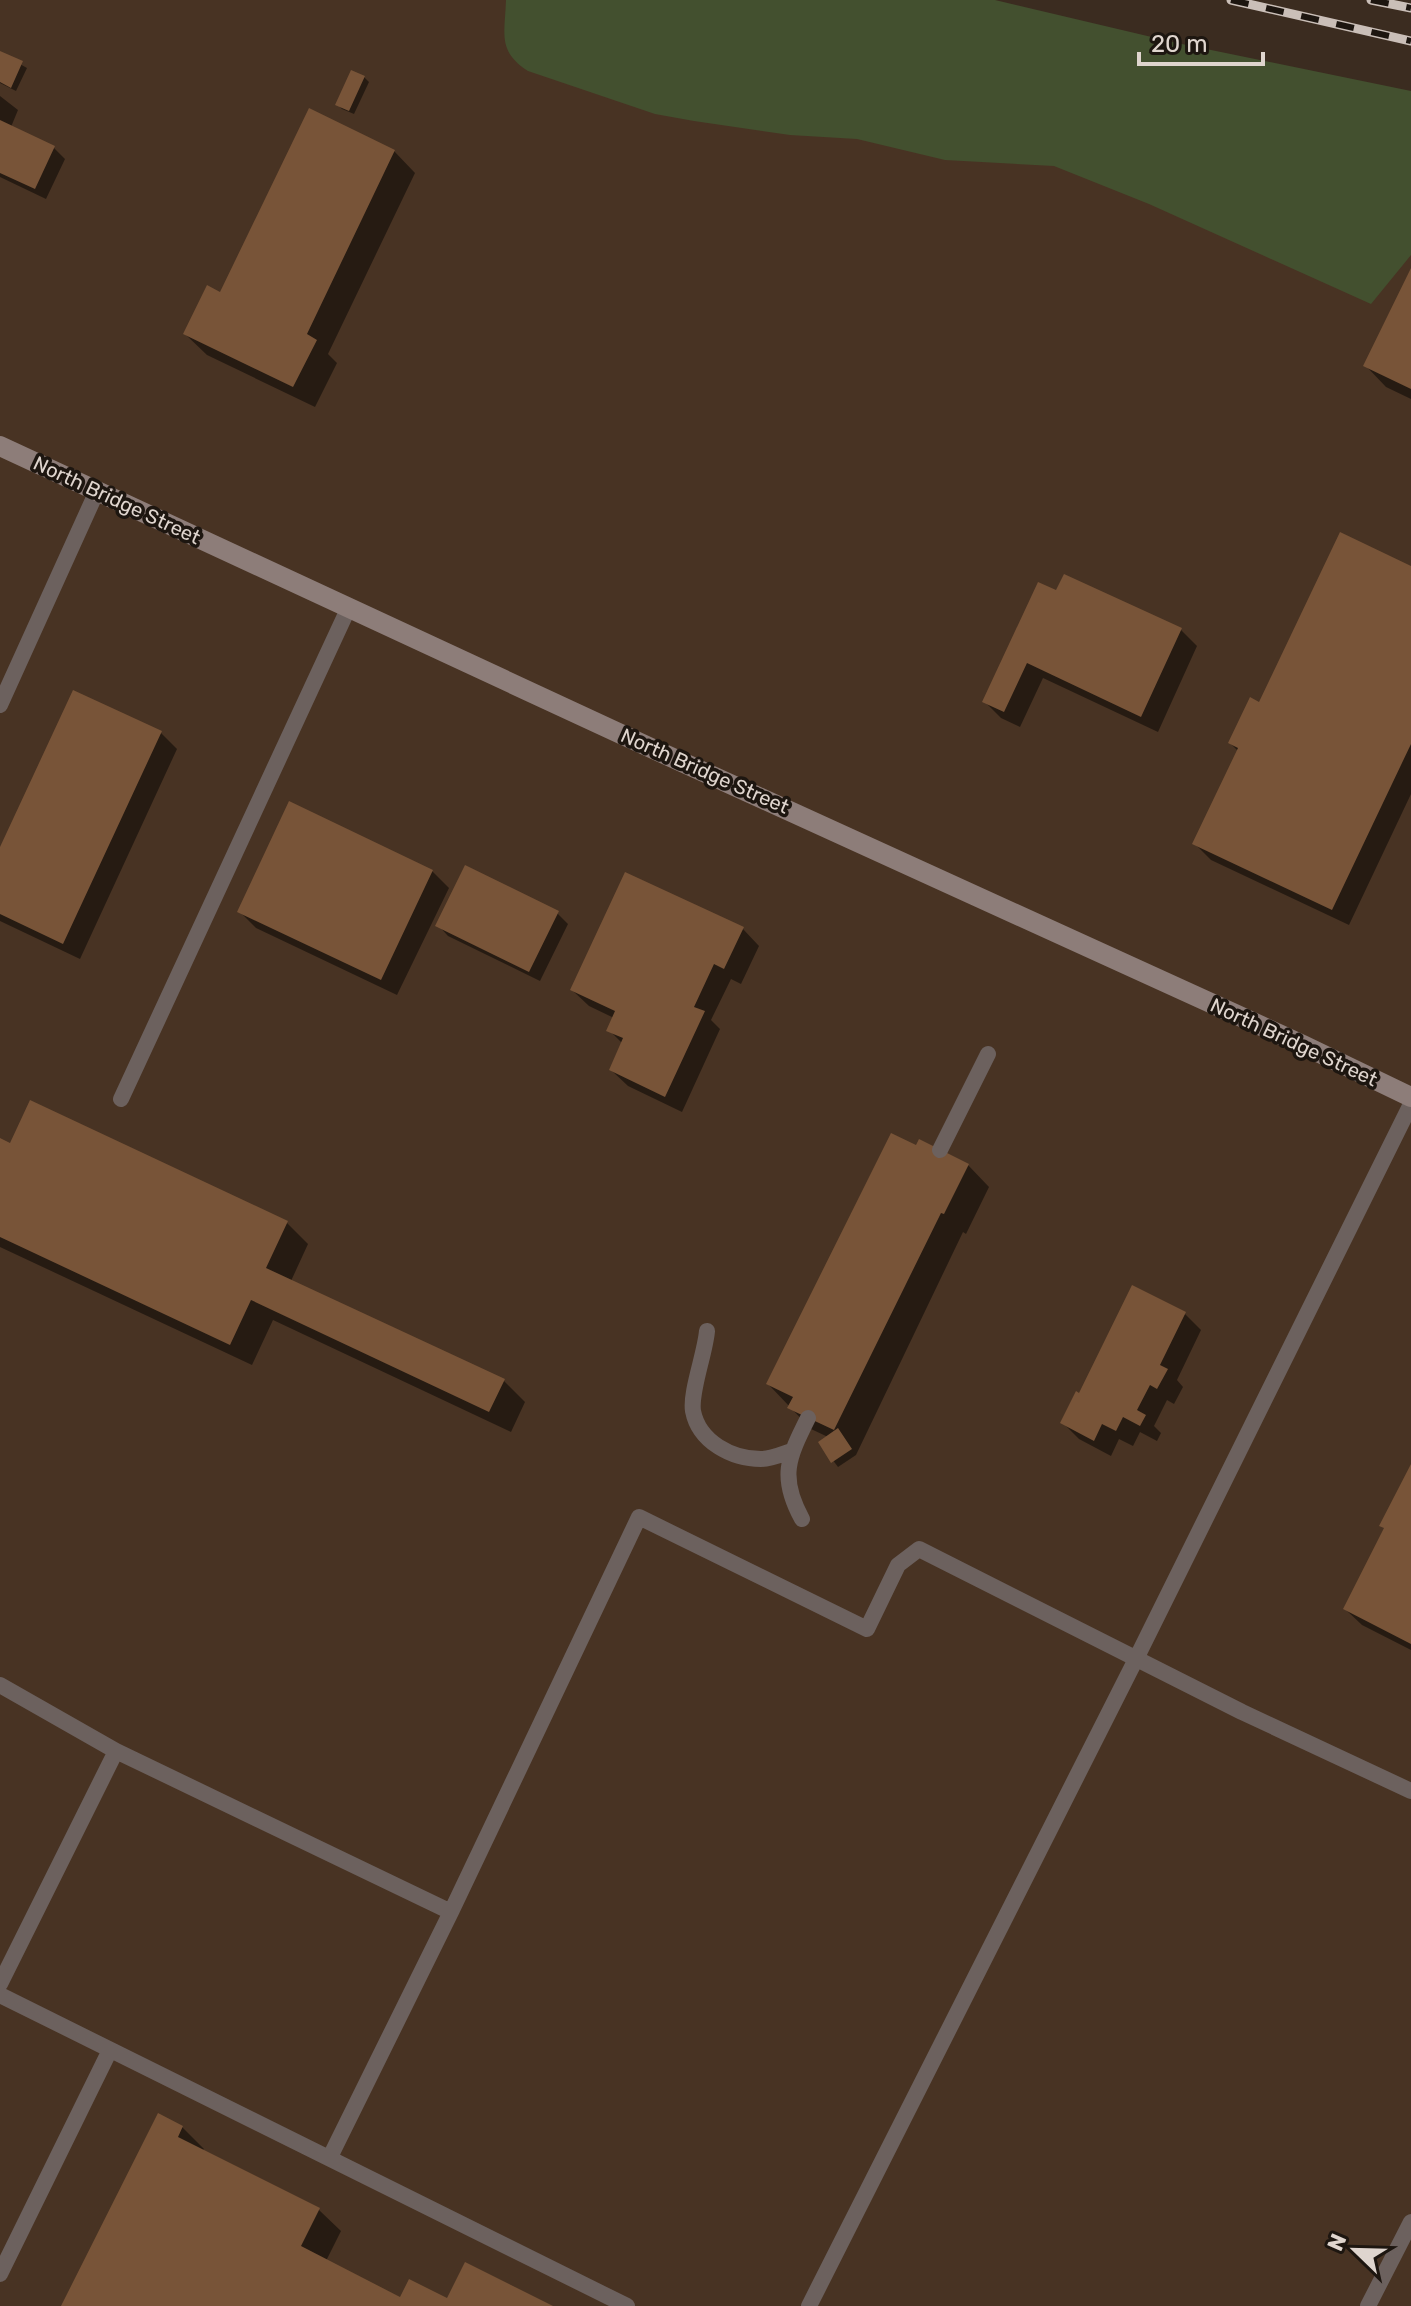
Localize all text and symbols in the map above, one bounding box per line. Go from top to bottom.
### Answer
scale bar [1139,16,1263,66]
text: 20 m [1151,30,1208,58]
street label: North Bridge Street [30,451,204,549]
street label: North Bridge Street [617,723,793,819]
street label: North Bridge Street [1207,993,1381,1091]
north arrow [1315,2210,1395,2290]
text: N [1322,2230,1353,2255]

